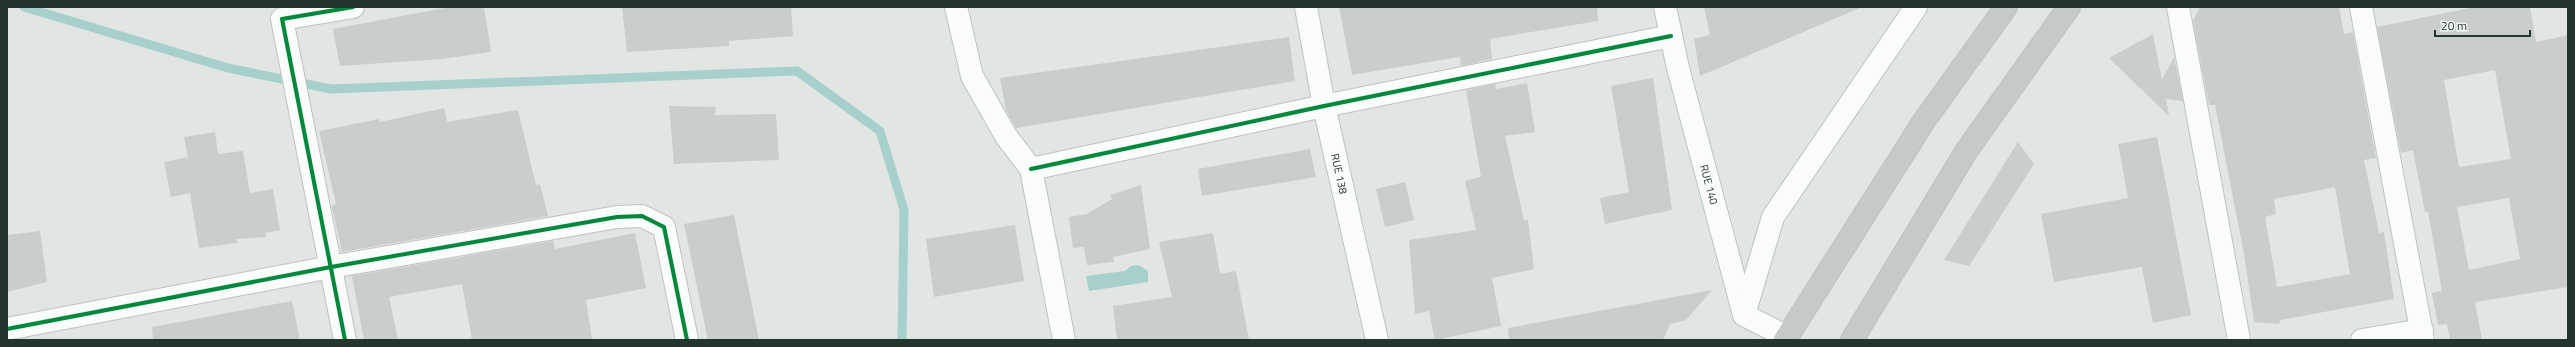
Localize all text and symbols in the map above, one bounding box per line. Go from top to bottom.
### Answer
scale bar [2435,12,2530,38]
text: 20 m [2441,16,2467,35]
street label: RUE 138 [1327,152,1352,195]
street label: RUE 140 [1696,163,1722,206]

